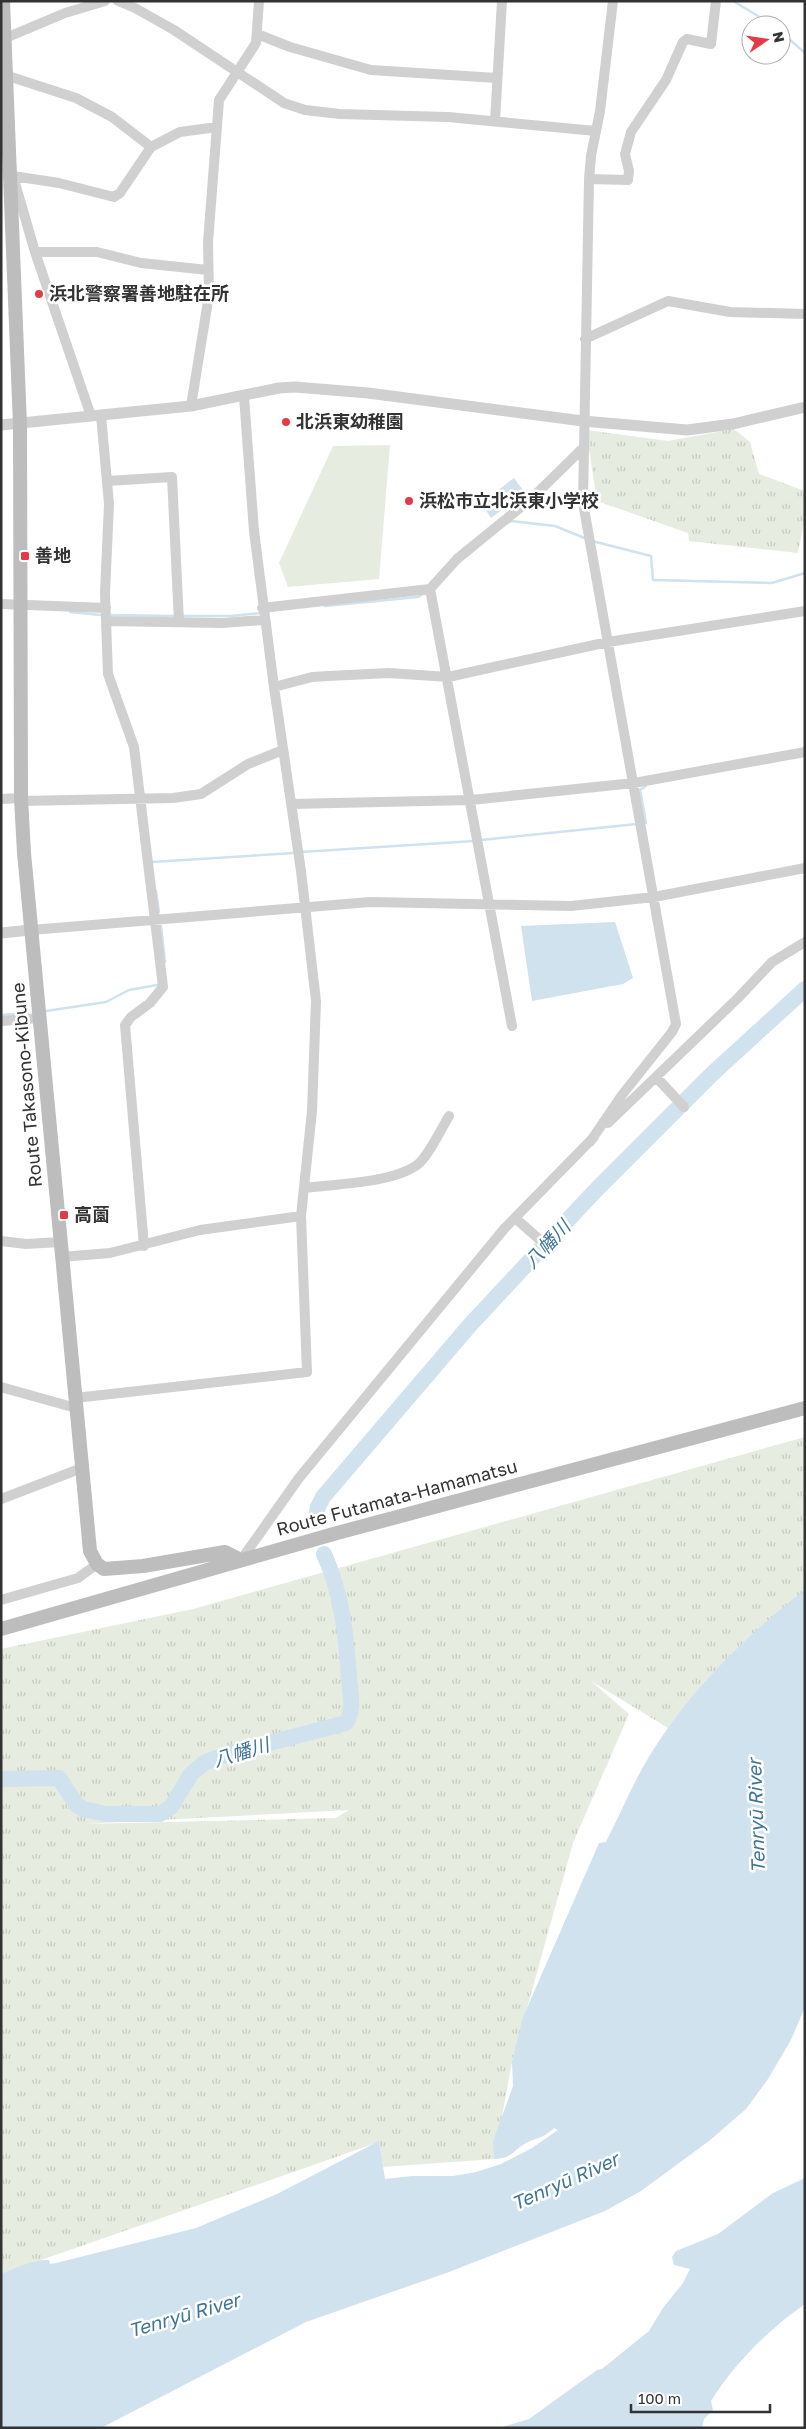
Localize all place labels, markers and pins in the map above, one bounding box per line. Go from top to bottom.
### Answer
place label: 浜北警察署善地駐在所 [49,282,229,304]
marker: 浜北警察署善地駐在所 [33,288,45,300]
place label: 北浜東幼稚園 [296,410,404,432]
marker: 北浜東幼稚園 [280,416,292,428]
place label: 浜松市立北浜東小学校 [419,489,599,511]
marker: 浜松市立北浜東小学校 [403,495,415,507]
place label: 善地 [35,544,71,566]
marker: 善地 [19,550,31,562]
place label: 高薗 [74,1203,110,1225]
marker: 高薗 [58,1209,70,1221]

